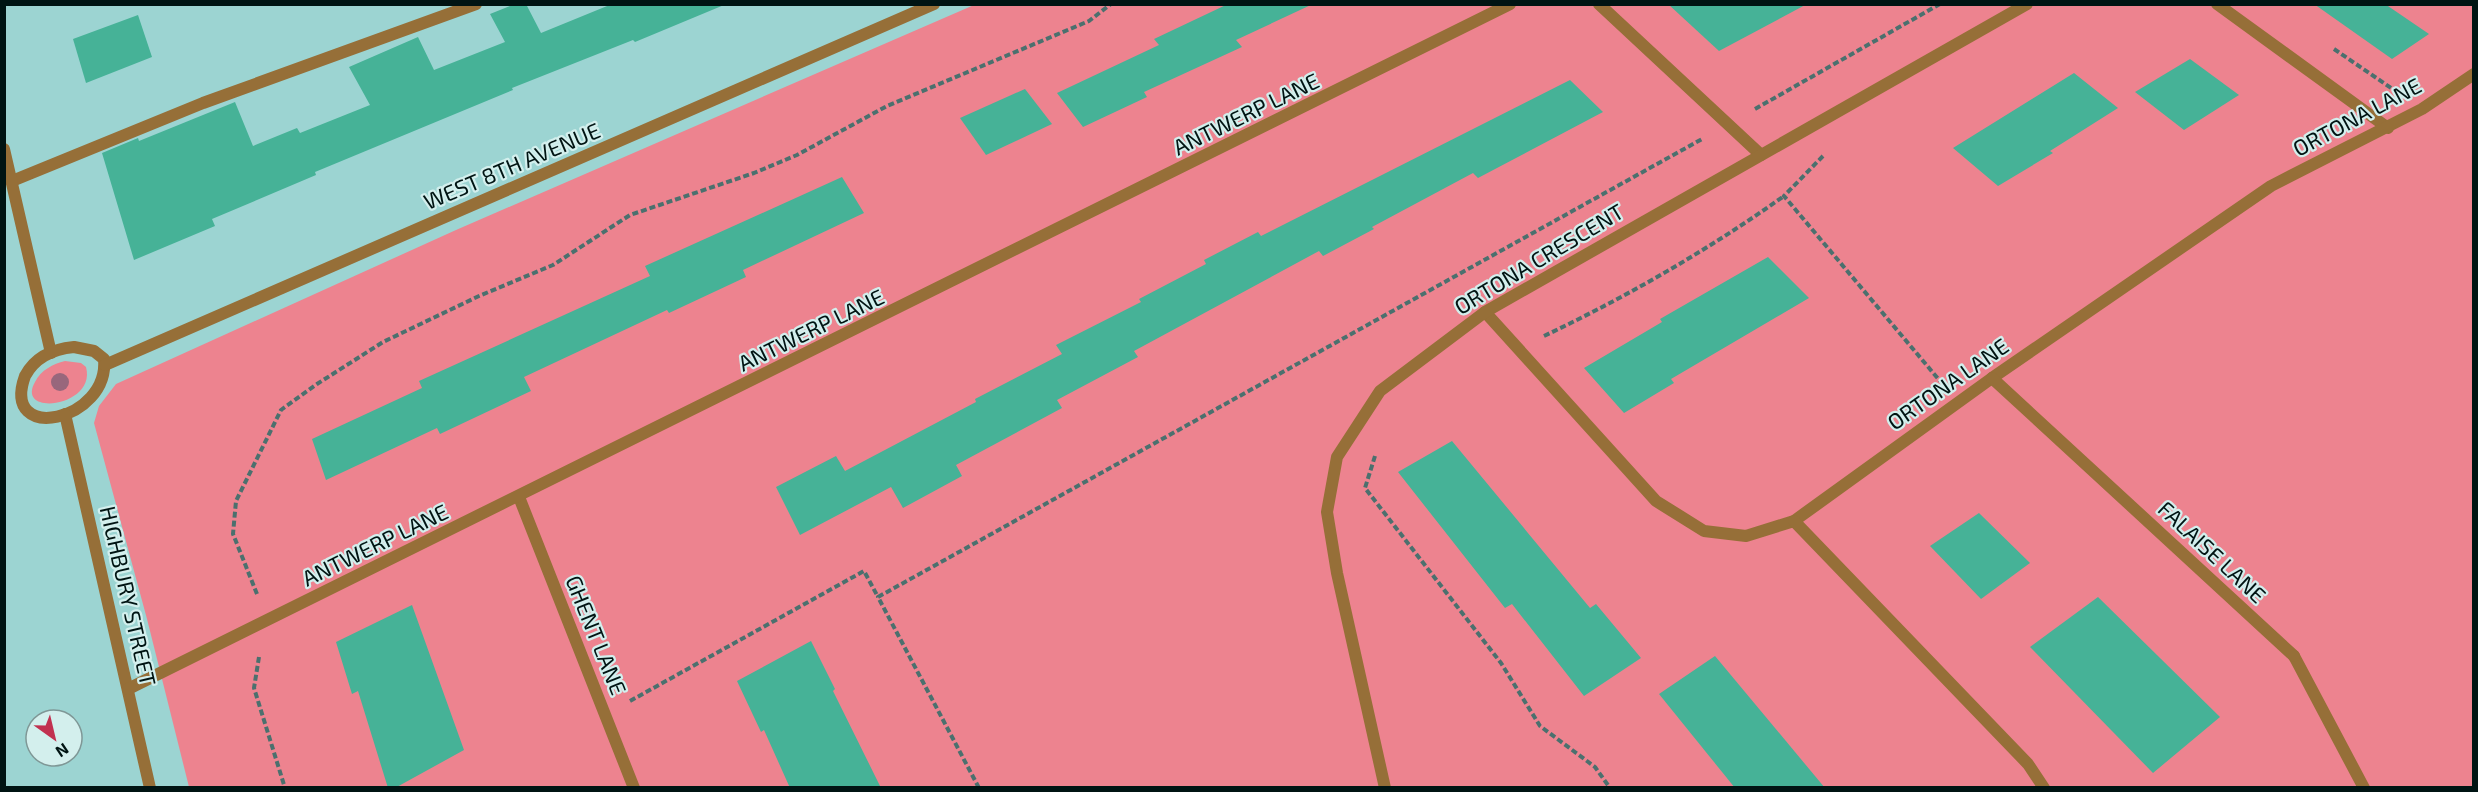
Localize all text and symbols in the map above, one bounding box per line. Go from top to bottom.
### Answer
street label: ANTWERP LANE [1168,67,1323,160]
street label: ORTONA LANE [2288,71,2425,161]
street label: WEST 8TH AVENUE [420,116,604,214]
street label: ORTONA CRESCENT [1449,197,1628,319]
street label: ANTWERP LANE [733,283,888,376]
street label: ORTONA LANE [1882,332,2013,434]
street label: FALAISE LANE [2154,495,2272,608]
street label: ANTWERP LANE [297,498,452,591]
street label: HIGHBURY STREET [96,503,162,688]
street label: GHENT LANE [561,571,633,698]
north arrow [24,708,84,768]
text: N [53,740,73,762]

